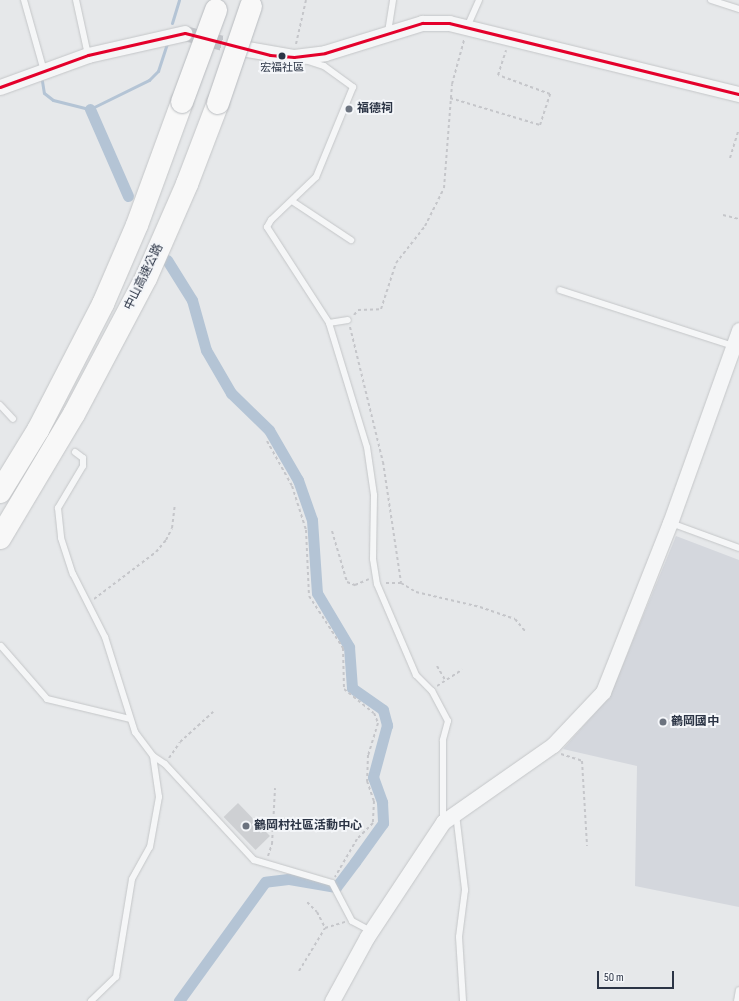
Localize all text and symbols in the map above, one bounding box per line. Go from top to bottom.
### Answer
marker: 宏福社區 [277,51,287,61]
place label: 宏福社區 [260,61,304,75]
place label: 福德祠 [357,102,393,116]
marker: 福德祠 [344,104,354,114]
street label: 中山高速公路 [122,241,166,313]
place label: 鶴岡國中 [671,715,719,729]
marker: 鶴岡國中 [658,717,668,727]
place label: 鶴岡村社區活動中心 [254,819,362,833]
marker: 鶴岡村社區活動中心 [241,821,251,831]
scale bar [599,963,676,989]
text: 50 m [604,970,624,985]

